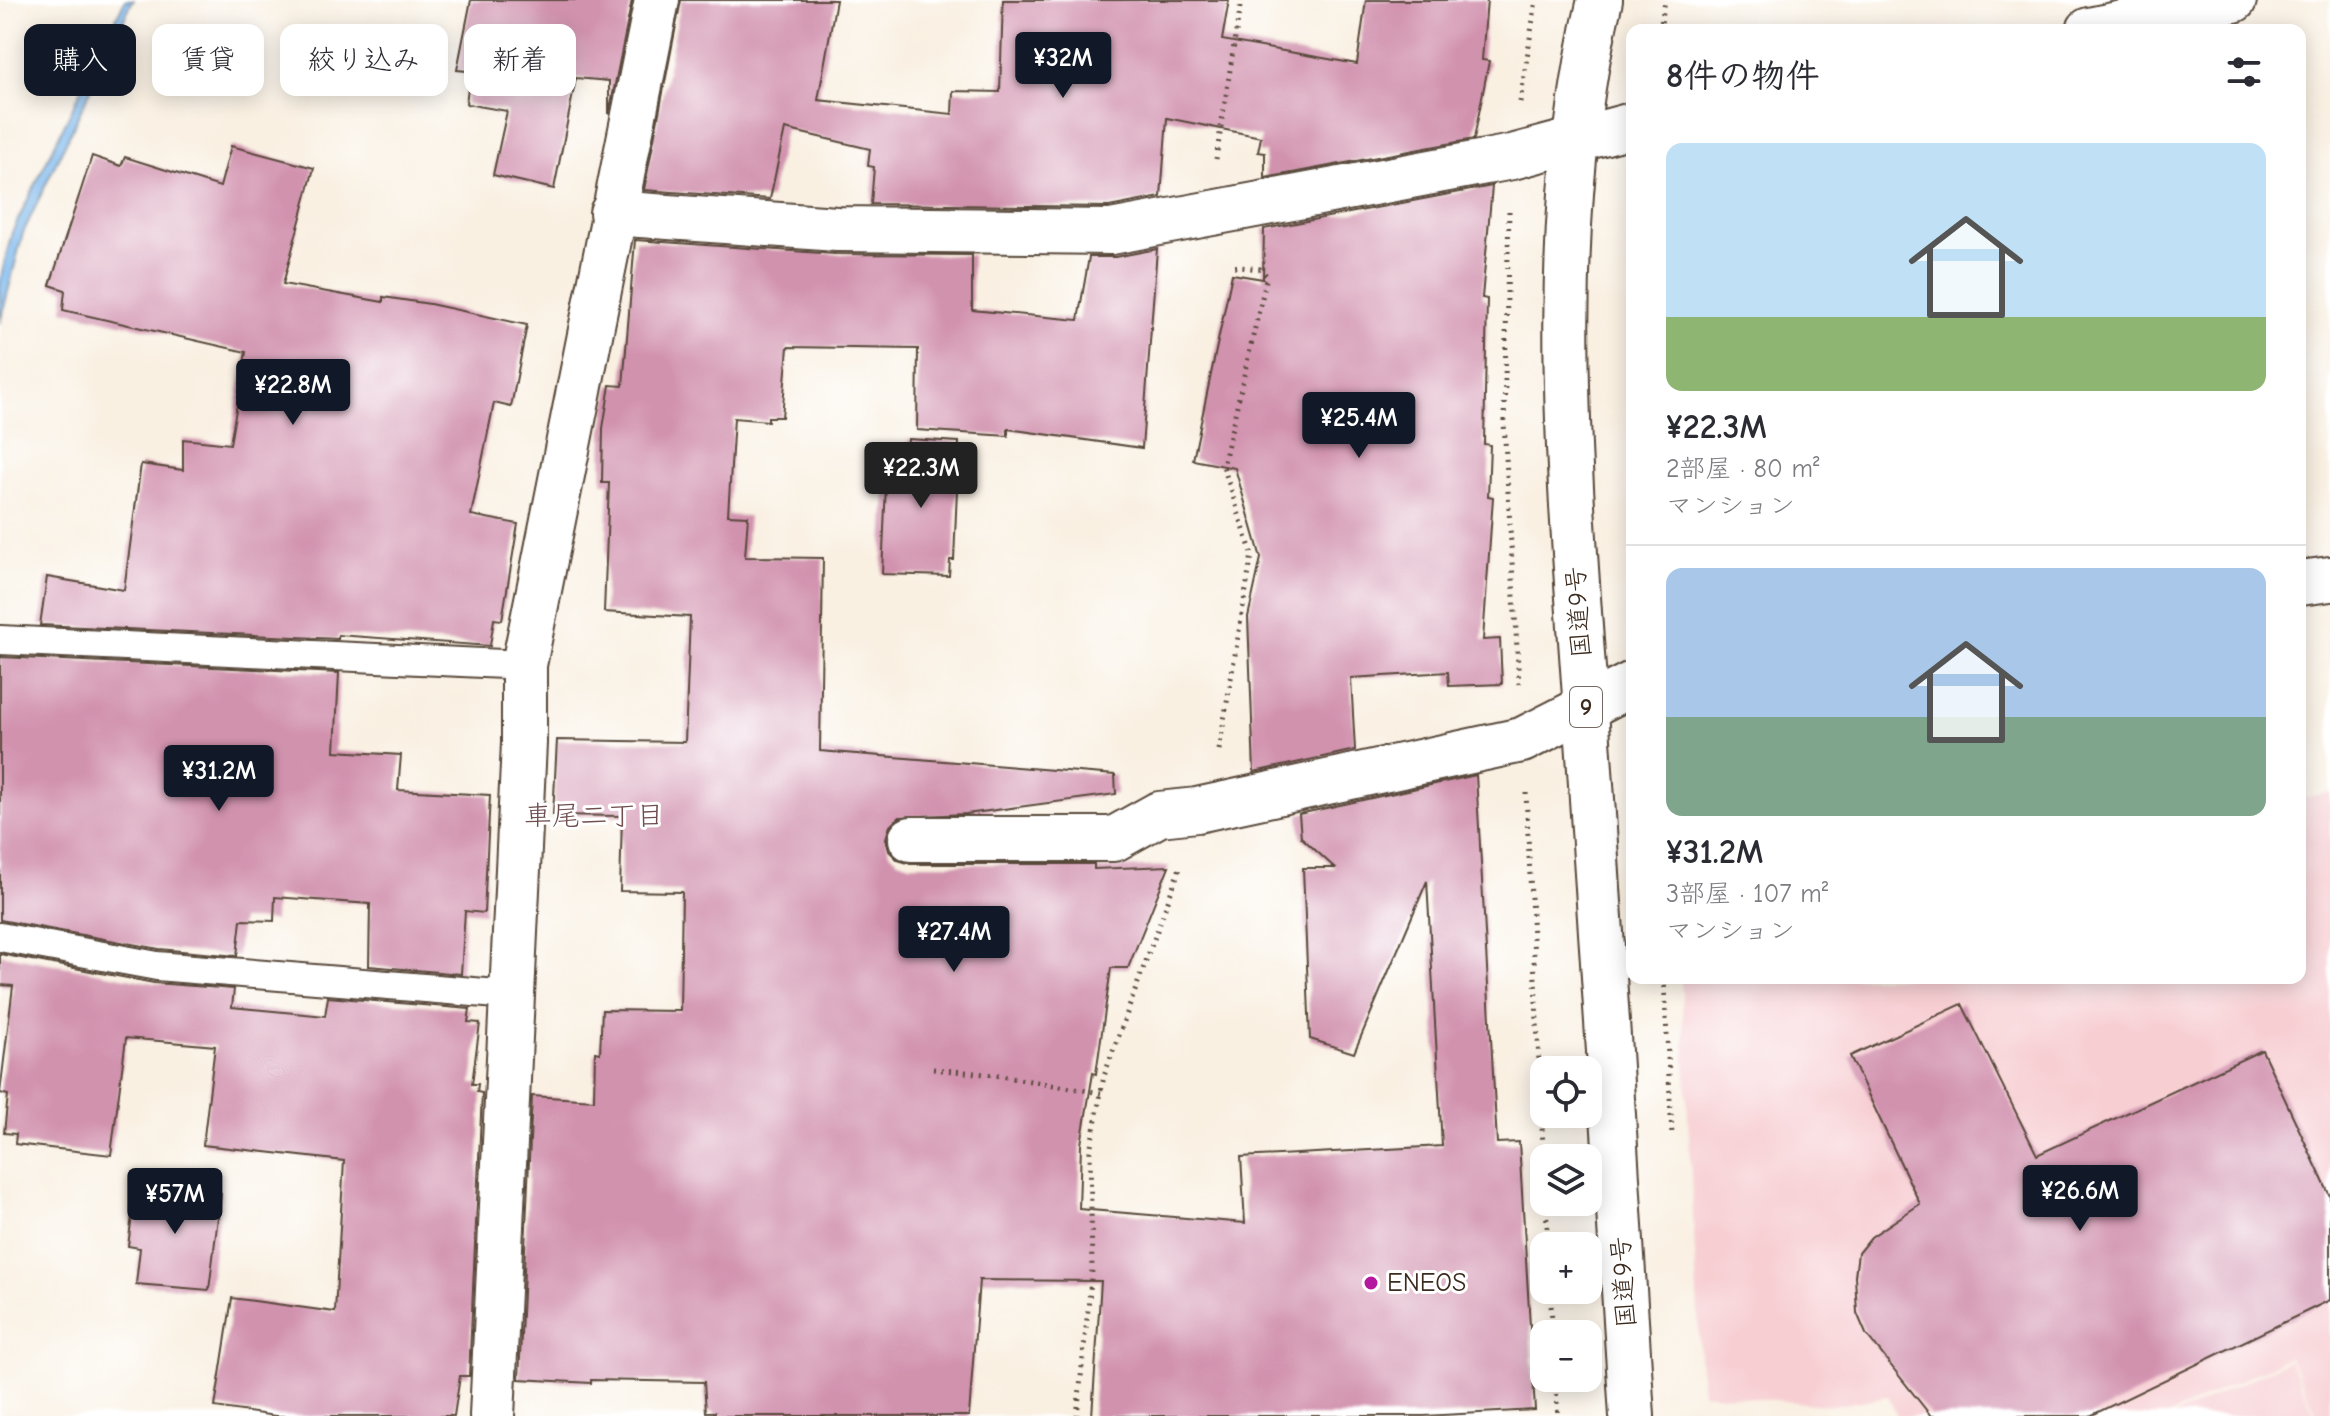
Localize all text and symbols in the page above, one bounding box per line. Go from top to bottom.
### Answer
chip: 購入 [24,24,136,96]
chip: 賃貸 [152,24,264,96]
chip: 絞り込み [280,24,448,96]
chip: 新着 [464,24,576,96]
pin: ¥32M [1016,32,1110,100]
text: ¥32M [1033,43,1093,73]
icon: filters [2222,50,2266,94]
text: 8件の物件 [1666,56,1819,96]
icon: home [1894,195,2038,339]
pin: ¥22.8M [228,359,358,427]
text: ¥22.8M [254,370,332,400]
pin: ¥25.4M [1294,392,1424,460]
text: ¥25.4M [1320,403,1398,433]
text: ¥22.3M [1666,407,1767,447]
pin: ¥22.3M [856,442,986,510]
text: ¥22.3M [882,453,960,483]
text: 2部屋 · 80 m² [1666,454,1819,484]
text: マンション [1666,491,1795,521]
street label: 国道9号 [1561,565,1597,659]
icon: home [1894,620,2038,764]
road number: 9 [1570,687,1602,727]
pin: ¥31.2M [154,745,284,813]
text: ¥31.2M [182,756,256,786]
district label: 車尾二丁目 [524,800,664,832]
text: ¥31.2M [1666,832,1763,872]
text: 3部屋 · 107 m² [1666,879,1828,909]
pin: ¥27.4M [889,906,1019,974]
text: マンション [1666,916,1795,946]
text: ¥27.4M [916,917,992,947]
map controls [1530,1056,1602,1392]
button: locate [1530,1056,1602,1128]
button: layers [1530,1144,1602,1216]
pin: ¥26.6M [2015,1165,2145,1233]
pin: ¥57M [128,1168,222,1236]
text: ¥26.6M [2041,1176,2119,1206]
text: ¥57M [145,1179,205,1209]
button: + [1530,1232,1602,1304]
street label: 国道9号 [1606,1235,1642,1329]
place label: ENEOS [1387,1268,1466,1298]
marker: ENEOS [1362,1274,1380,1292]
button: − [1530,1320,1602,1392]

